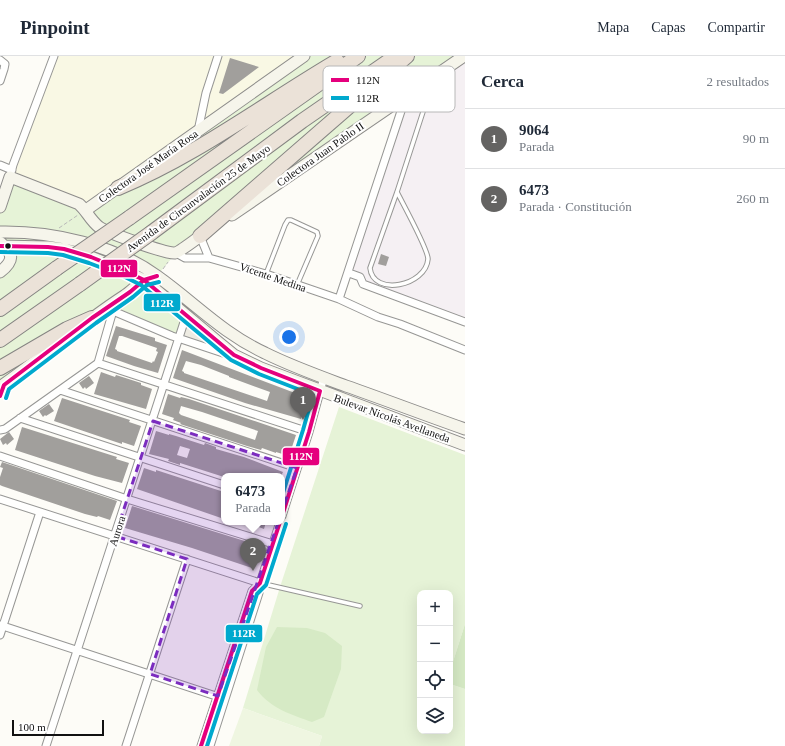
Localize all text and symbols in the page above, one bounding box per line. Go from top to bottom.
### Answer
text: Pinpoint [20,17,90,38]
text: Mapa [597,20,629,35]
text: Capas [651,20,685,35]
text: Compartir [707,20,765,35]
legend [323,66,455,112]
text: Cerca [481,72,524,91]
text: 112N [356,74,380,86]
text: 2 resultados [707,74,769,89]
text: 112R [356,92,380,104]
street label: Colectora Juan Pablo II [274,119,366,189]
text: 9064 [519,122,549,138]
street label: Colectora José María Rosa [96,127,200,205]
text: 1 [491,131,497,146]
text: 90 m [743,131,769,146]
text: Parada [519,139,554,154]
street label: Avenida de Circunvalación 25 de Mayo [124,141,273,254]
text: 6473 [519,182,549,198]
text: 2 [491,191,497,206]
text: 260 m [736,191,769,206]
text: Parada · Constitución [519,199,632,214]
unlabelled marker [3,241,13,251]
line badge: 112N [100,259,138,278]
street label: Vicente Medina [238,260,308,294]
text: 112N [107,262,131,274]
line badge: 112R [143,293,181,312]
text: 112R [150,297,175,309]
your location [279,327,299,347]
pin: 1 [290,387,316,420]
street label: Bulevar Nicolás Avellaneda [332,391,452,445]
line badge: 112N [282,447,320,466]
text: 112N [289,450,313,462]
popup [221,473,285,525]
text: 6473 [235,483,265,499]
text: Parada [235,500,271,515]
street label: Aurora [106,514,128,548]
pin: 2 [240,538,266,571]
map controls [417,590,453,734]
button: + [417,590,453,626]
line badge: 112R [225,624,263,643]
button: − [417,626,453,662]
text: 112R [232,627,257,639]
button: locate [417,662,453,698]
button: layers [417,698,453,734]
scale bar [12,718,104,737]
text: 100 m [18,721,46,733]

